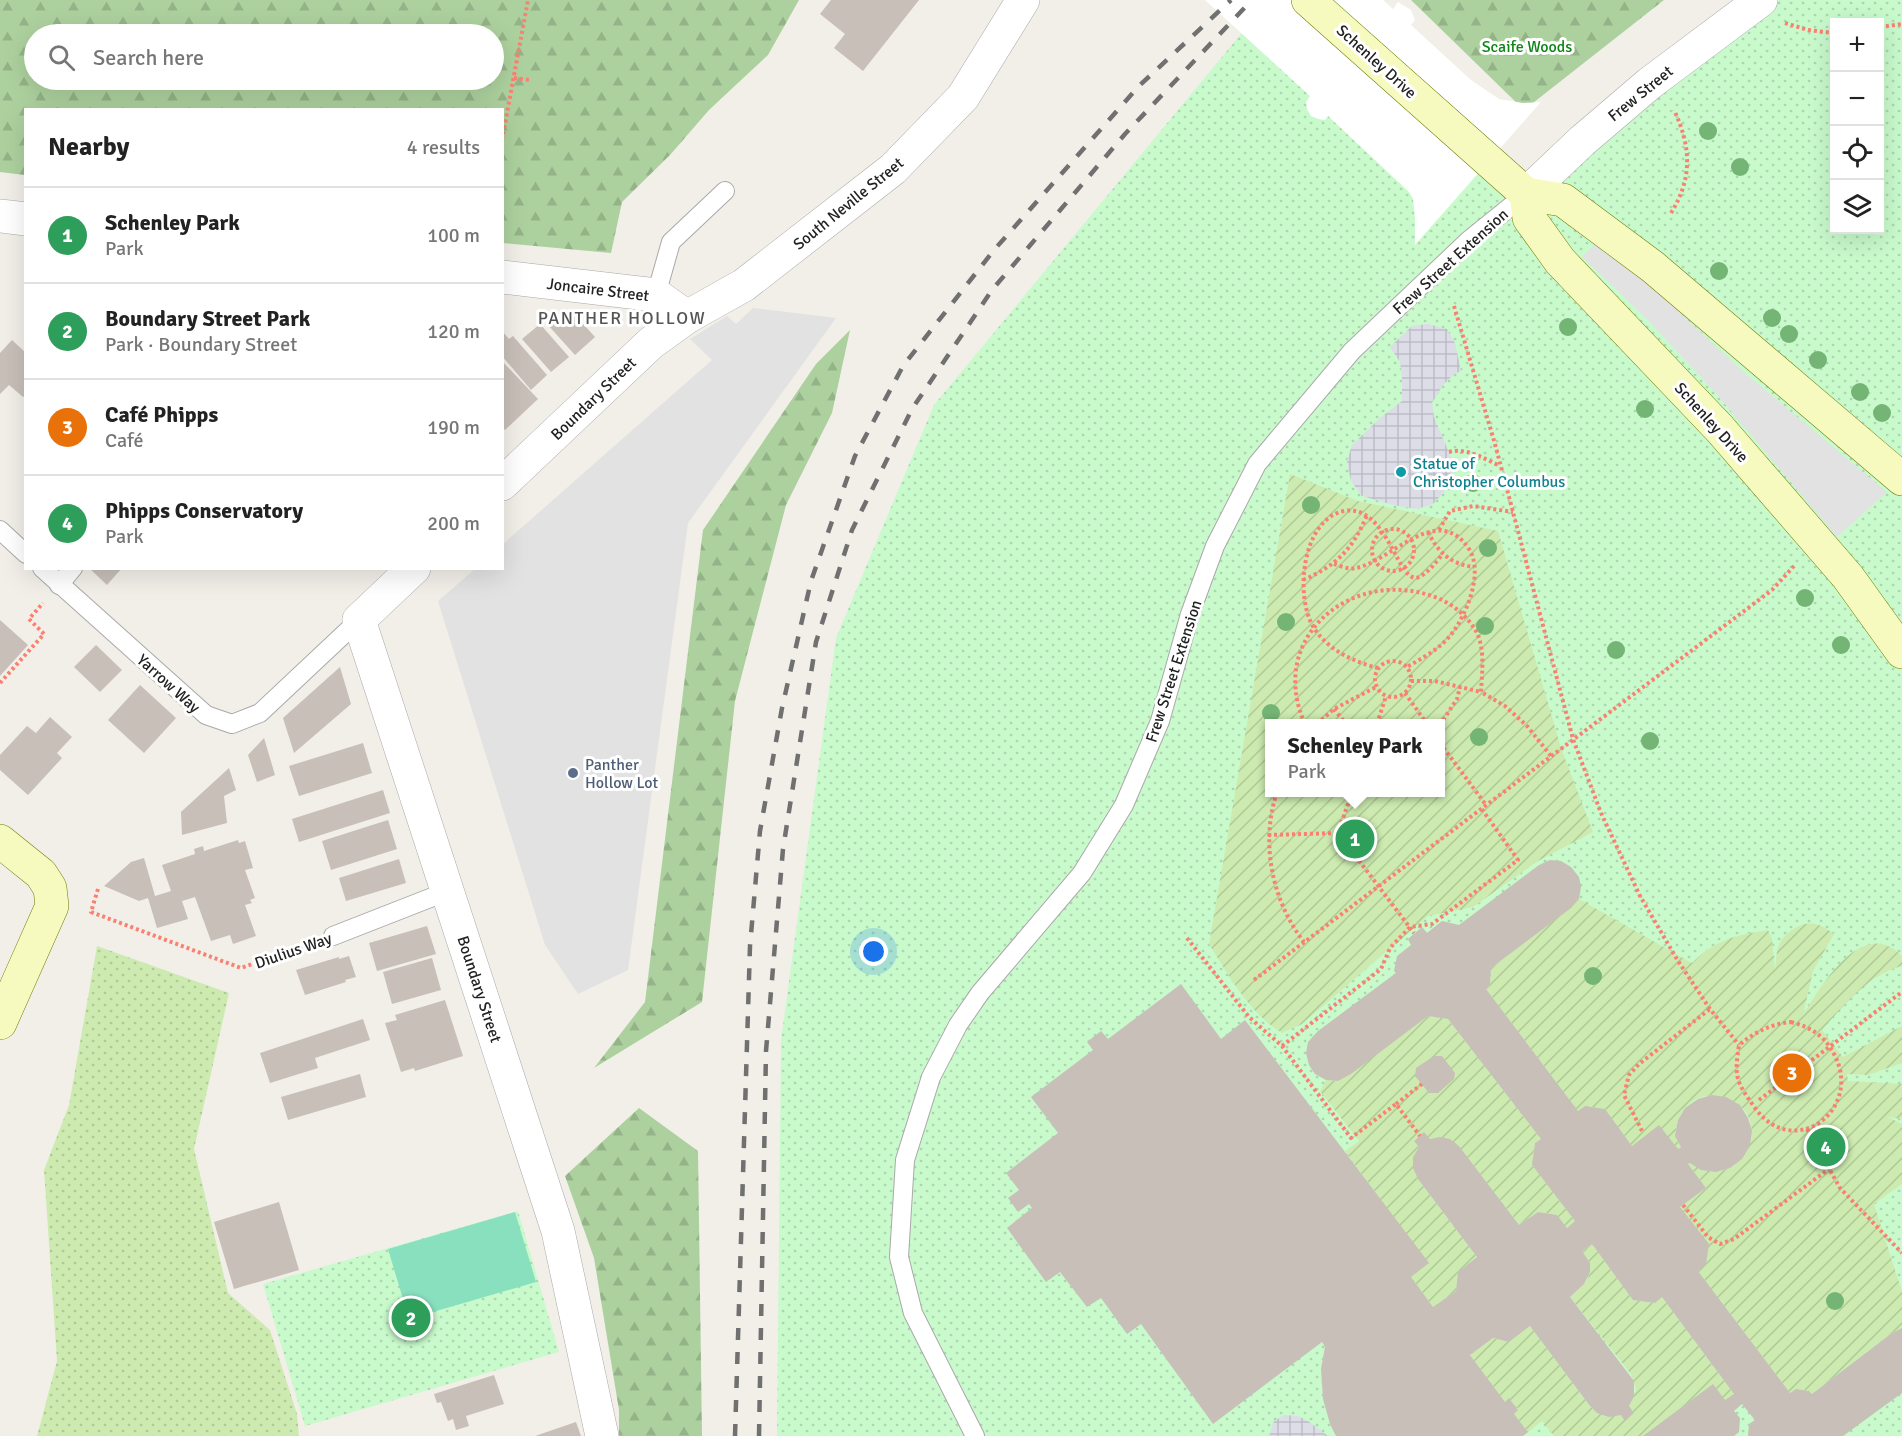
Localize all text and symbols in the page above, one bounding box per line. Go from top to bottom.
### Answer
map controls [1830,18,1884,234]
button: + [1830,18,1884,72]
street label: Schenley Drive [1332,21,1421,103]
search box [24,24,504,90]
park label: Scaife Woods [1482,37,1572,57]
icon: search [45,41,78,74]
text: Search here [93,44,204,71]
street label: Frew Street [1604,61,1678,126]
button: − [1830,72,1884,126]
button: locate [1830,126,1884,180]
text: Nearby [48,131,129,163]
text: 4 results [407,135,480,160]
street label: South Neville Street [789,153,908,254]
button: layers [1830,180,1884,234]
street label: Frew Street Extension [1389,205,1513,319]
text: Schenley Park [105,209,240,236]
text: 1 [62,223,73,248]
text: 100 m [427,223,480,248]
text: Park [105,236,143,261]
street label: Joncaire Street [546,274,651,306]
text: Boundary Street Park [105,305,310,332]
district label: PANTHER HOLLOW [538,307,706,329]
text: 2 [62,319,73,344]
text: 120 m [427,319,480,344]
text: Park · Boundary Street [105,332,297,357]
street label: Boundary Street [547,353,641,444]
street label: Schenley Drive [1670,378,1752,467]
text: Café Phipps [105,401,218,428]
text: 3 [62,415,73,440]
text: 190 m [427,415,480,440]
text: Café [105,428,144,453]
place label: Statue of Christopher Columbus [1413,454,1565,492]
marker: Statue of Christopher Columbus [1394,465,1408,479]
text: Phipps Conservatory [105,497,303,524]
text: 4 [62,511,73,536]
text: 200 m [427,511,480,536]
text: Park [105,524,143,549]
street label: Frew Street Extension [1141,597,1206,745]
street label: Yarrow Way [132,650,205,718]
popup [1265,719,1445,797]
text: Schenley Park [1288,732,1422,759]
place label: Panther Hollow Lot [585,755,659,793]
text: Park [1288,759,1326,784]
marker: Panther Hollow Lot [566,766,580,780]
pin: 1 [1336,816,1374,862]
street label: Diulius Way [252,928,335,973]
street label: Boundary Street [452,933,506,1046]
your location [859,937,888,966]
pin: 3 [1772,1050,1812,1096]
pin: 4 [1806,1124,1846,1170]
pin: 2 [392,1296,430,1340]

